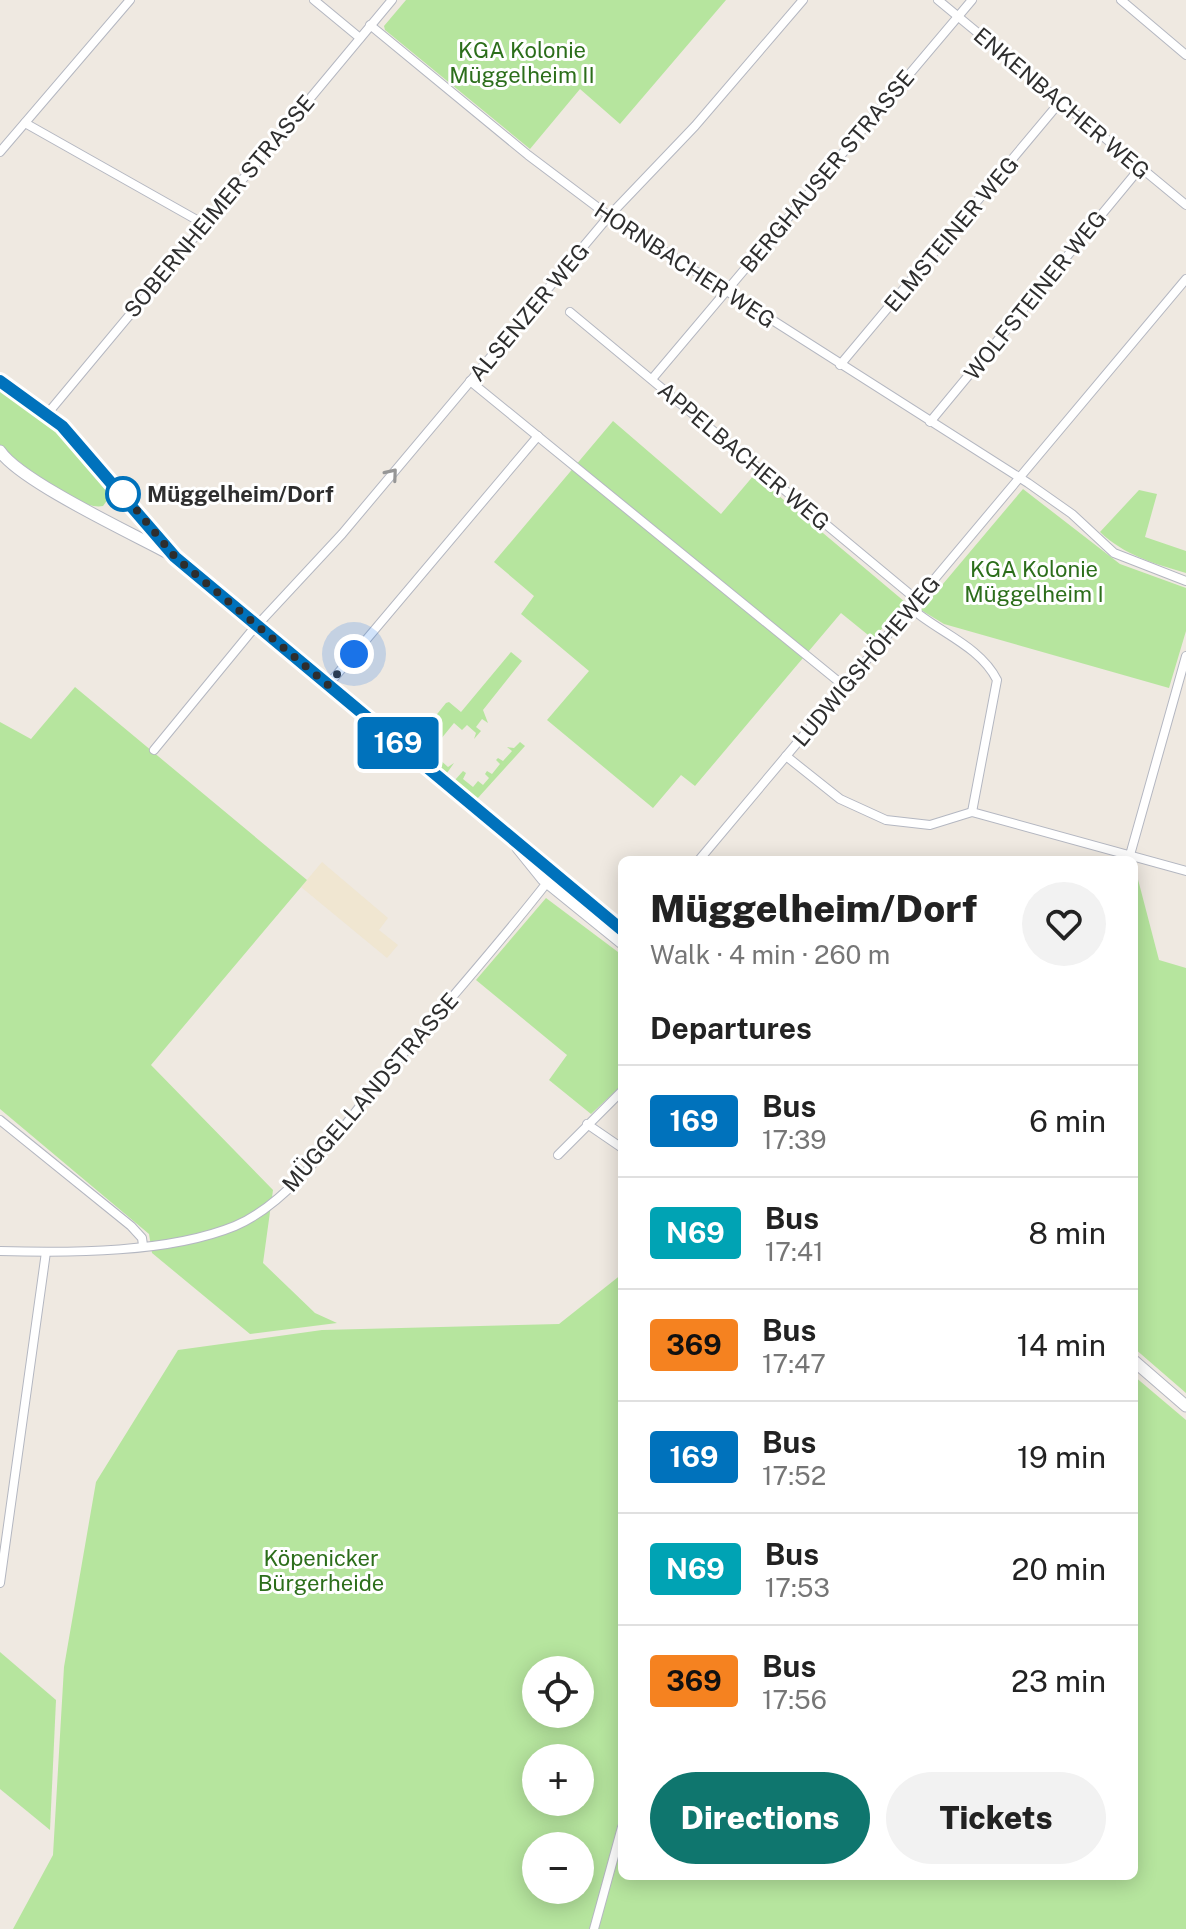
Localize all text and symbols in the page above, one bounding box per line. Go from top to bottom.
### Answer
street label: ENKENBACHER WEG [969,22,1155,184]
park label: KGA Kolonie Müggelheim II [449,37,595,88]
street label: BERGHAUSER STRASSE [735,65,919,277]
street label: SOBERNHEIMER STRASSE [118,90,320,322]
street label: ELMSTEINER WEG [879,151,1023,317]
street label: HORNBACHER WEG [590,197,780,333]
street label: WOLFSTEINER WEG [959,205,1111,385]
street label: ALSENZER WEG [464,238,594,386]
street label: APPELBACHER WEG [653,377,835,535]
one-way arrow [382,469,397,483]
marker: Müggelheim/Dorf [106,477,140,511]
place label: Müggelheim/Dorf [147,481,334,507]
park label: KGA Kolonie Müggelheim I [964,556,1104,607]
street label: LUDWIGSHÖHEWEG [786,570,945,752]
your location [334,634,374,674]
line badge: 169 [352,717,444,769]
text: 169 [374,726,422,759]
button: heart [1022,882,1106,966]
text: Müggelheim/Dorf [650,886,977,931]
text: Walk · 4 min · 260 m [650,939,890,970]
street label: MÜGGELLANDSTRASSE [276,987,463,1197]
text: Departures [650,1010,812,1046]
text: Bus [762,1088,816,1124]
text: 6 min [1029,1103,1106,1139]
text: 169 [670,1104,718,1137]
text: 17:39 [762,1124,827,1155]
text: Bus [765,1200,819,1236]
text: 8 min [1028,1215,1106,1251]
text: N69 [666,1216,725,1249]
text: 17:41 [765,1236,824,1267]
text: Bus [762,1312,816,1348]
text: 14 min [1017,1327,1106,1363]
text: 369 [666,1328,722,1361]
text: 17:47 [762,1348,826,1379]
text: Bus [762,1424,816,1460]
text: 19 min [1017,1439,1106,1475]
text: 169 [670,1440,718,1473]
text: 17:52 [762,1460,826,1491]
text: Bus [765,1536,819,1572]
park label: Köpenicker Bürgerheide [258,1545,384,1596]
text: 20 min [1012,1551,1106,1587]
text: N69 [666,1552,725,1585]
text: 17:53 [765,1572,830,1603]
text: Bus [762,1648,816,1684]
map controls [522,1656,594,1904]
button: locate [522,1656,594,1728]
text: 23 min [1011,1663,1106,1699]
text: 369 [666,1664,722,1697]
text: 17:56 [762,1684,827,1715]
button: + [522,1744,594,1816]
button: Directions [650,1772,870,1864]
button: Tickets [886,1772,1106,1864]
button: − [522,1832,594,1904]

